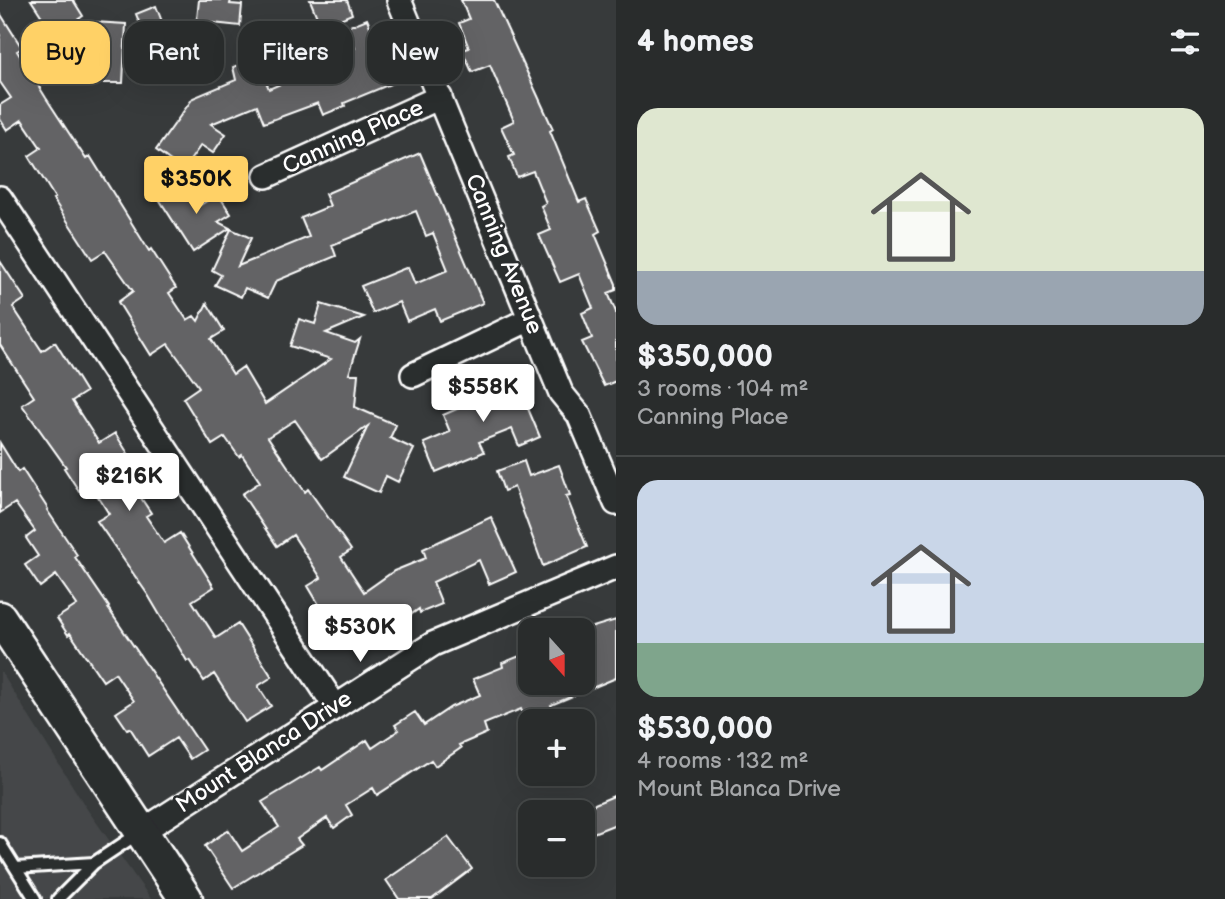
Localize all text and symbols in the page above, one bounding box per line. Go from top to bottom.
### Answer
chip: Buy [21,21,110,84]
chip: Rent [124,21,224,84]
chip: Filters [238,21,353,84]
chip: New [367,21,463,84]
icon: filters [1166,23,1204,61]
text: 4 homes [637,24,754,60]
street label: Canning Place [278,93,428,181]
icon: home [858,154,984,280]
pin: $350K [147,156,245,216]
text: $350K [160,165,232,193]
street label: Canning Avenue [459,170,549,338]
text: $350,000 [637,339,773,375]
pin: $558K [434,364,532,424]
text: $558K [447,373,519,401]
text: 3 rooms · 104 m² [637,375,808,403]
text: Canning Place [637,403,788,431]
pin: $216K [80,454,178,513]
text: $216K [95,462,163,490]
icon: home [858,526,984,652]
pin: $530K [311,604,409,664]
text: $530K [324,613,396,641]
north arrow [518,618,595,695]
map controls [518,618,595,877]
street label: Mount Blanca Drive [171,685,357,819]
button: + [518,709,595,786]
text: $530,000 [637,711,773,747]
text: 4 rooms · 132 m² [637,747,808,775]
text: Mount Blanca Drive [637,775,841,803]
button: − [518,800,595,877]

